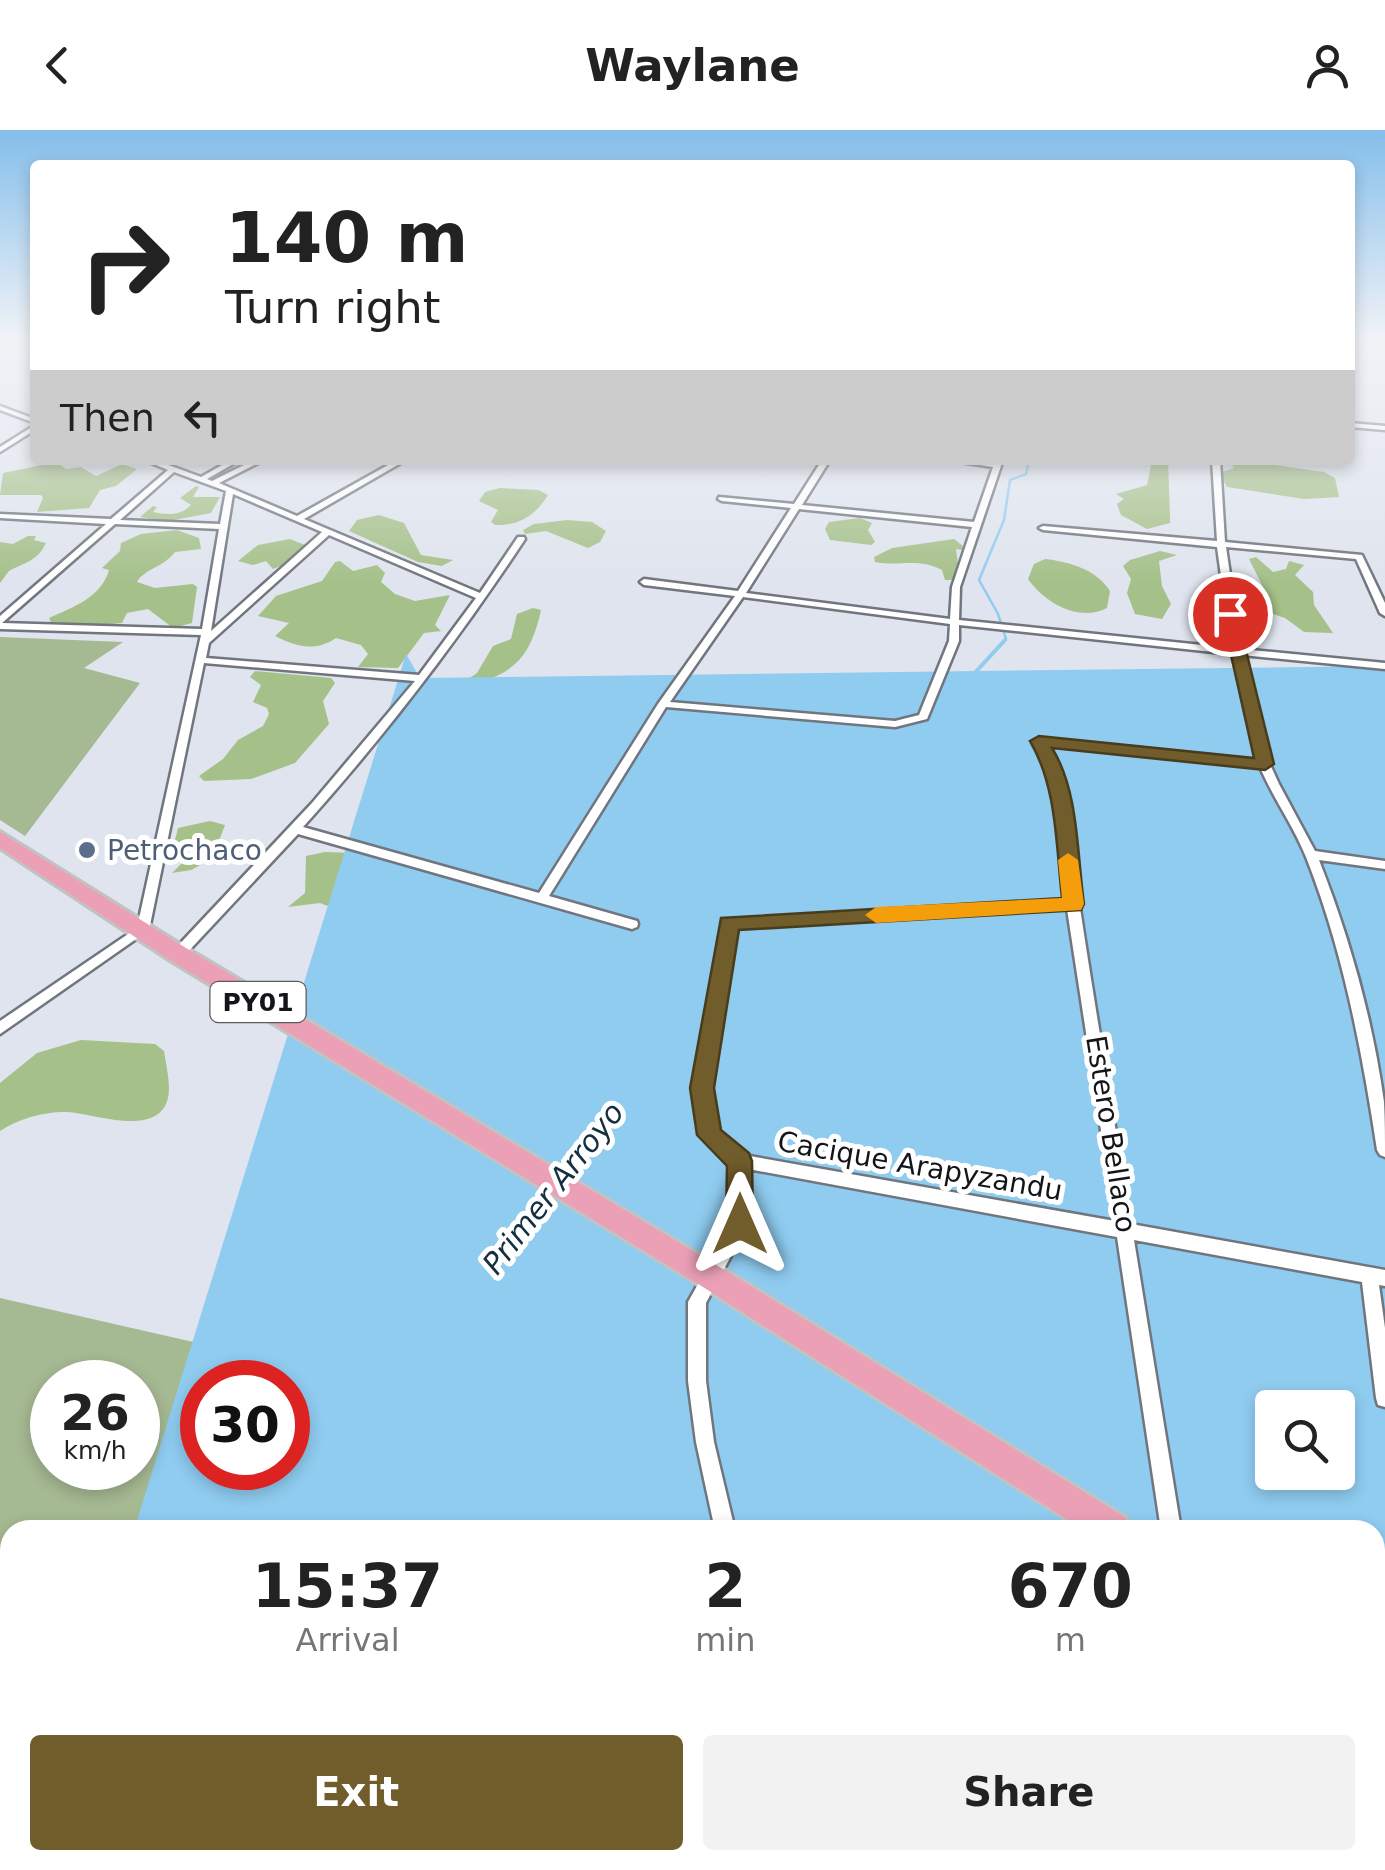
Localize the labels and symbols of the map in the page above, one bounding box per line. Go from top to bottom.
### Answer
pin [1188,572,1273,657]
place label: Petrochaco [107,834,262,867]
marker: Petrochaco [76,839,98,861]
road number: PY01 [210,982,306,1022]
street label: Estero Bellaco [1079,1033,1143,1235]
water label: Primer Arroyo [475,1095,631,1281]
street label: Cacique Arapyzandu [775,1125,1065,1207]
position arrow [688,1172,792,1276]
speed limit sign: 30 [180,1360,310,1490]

